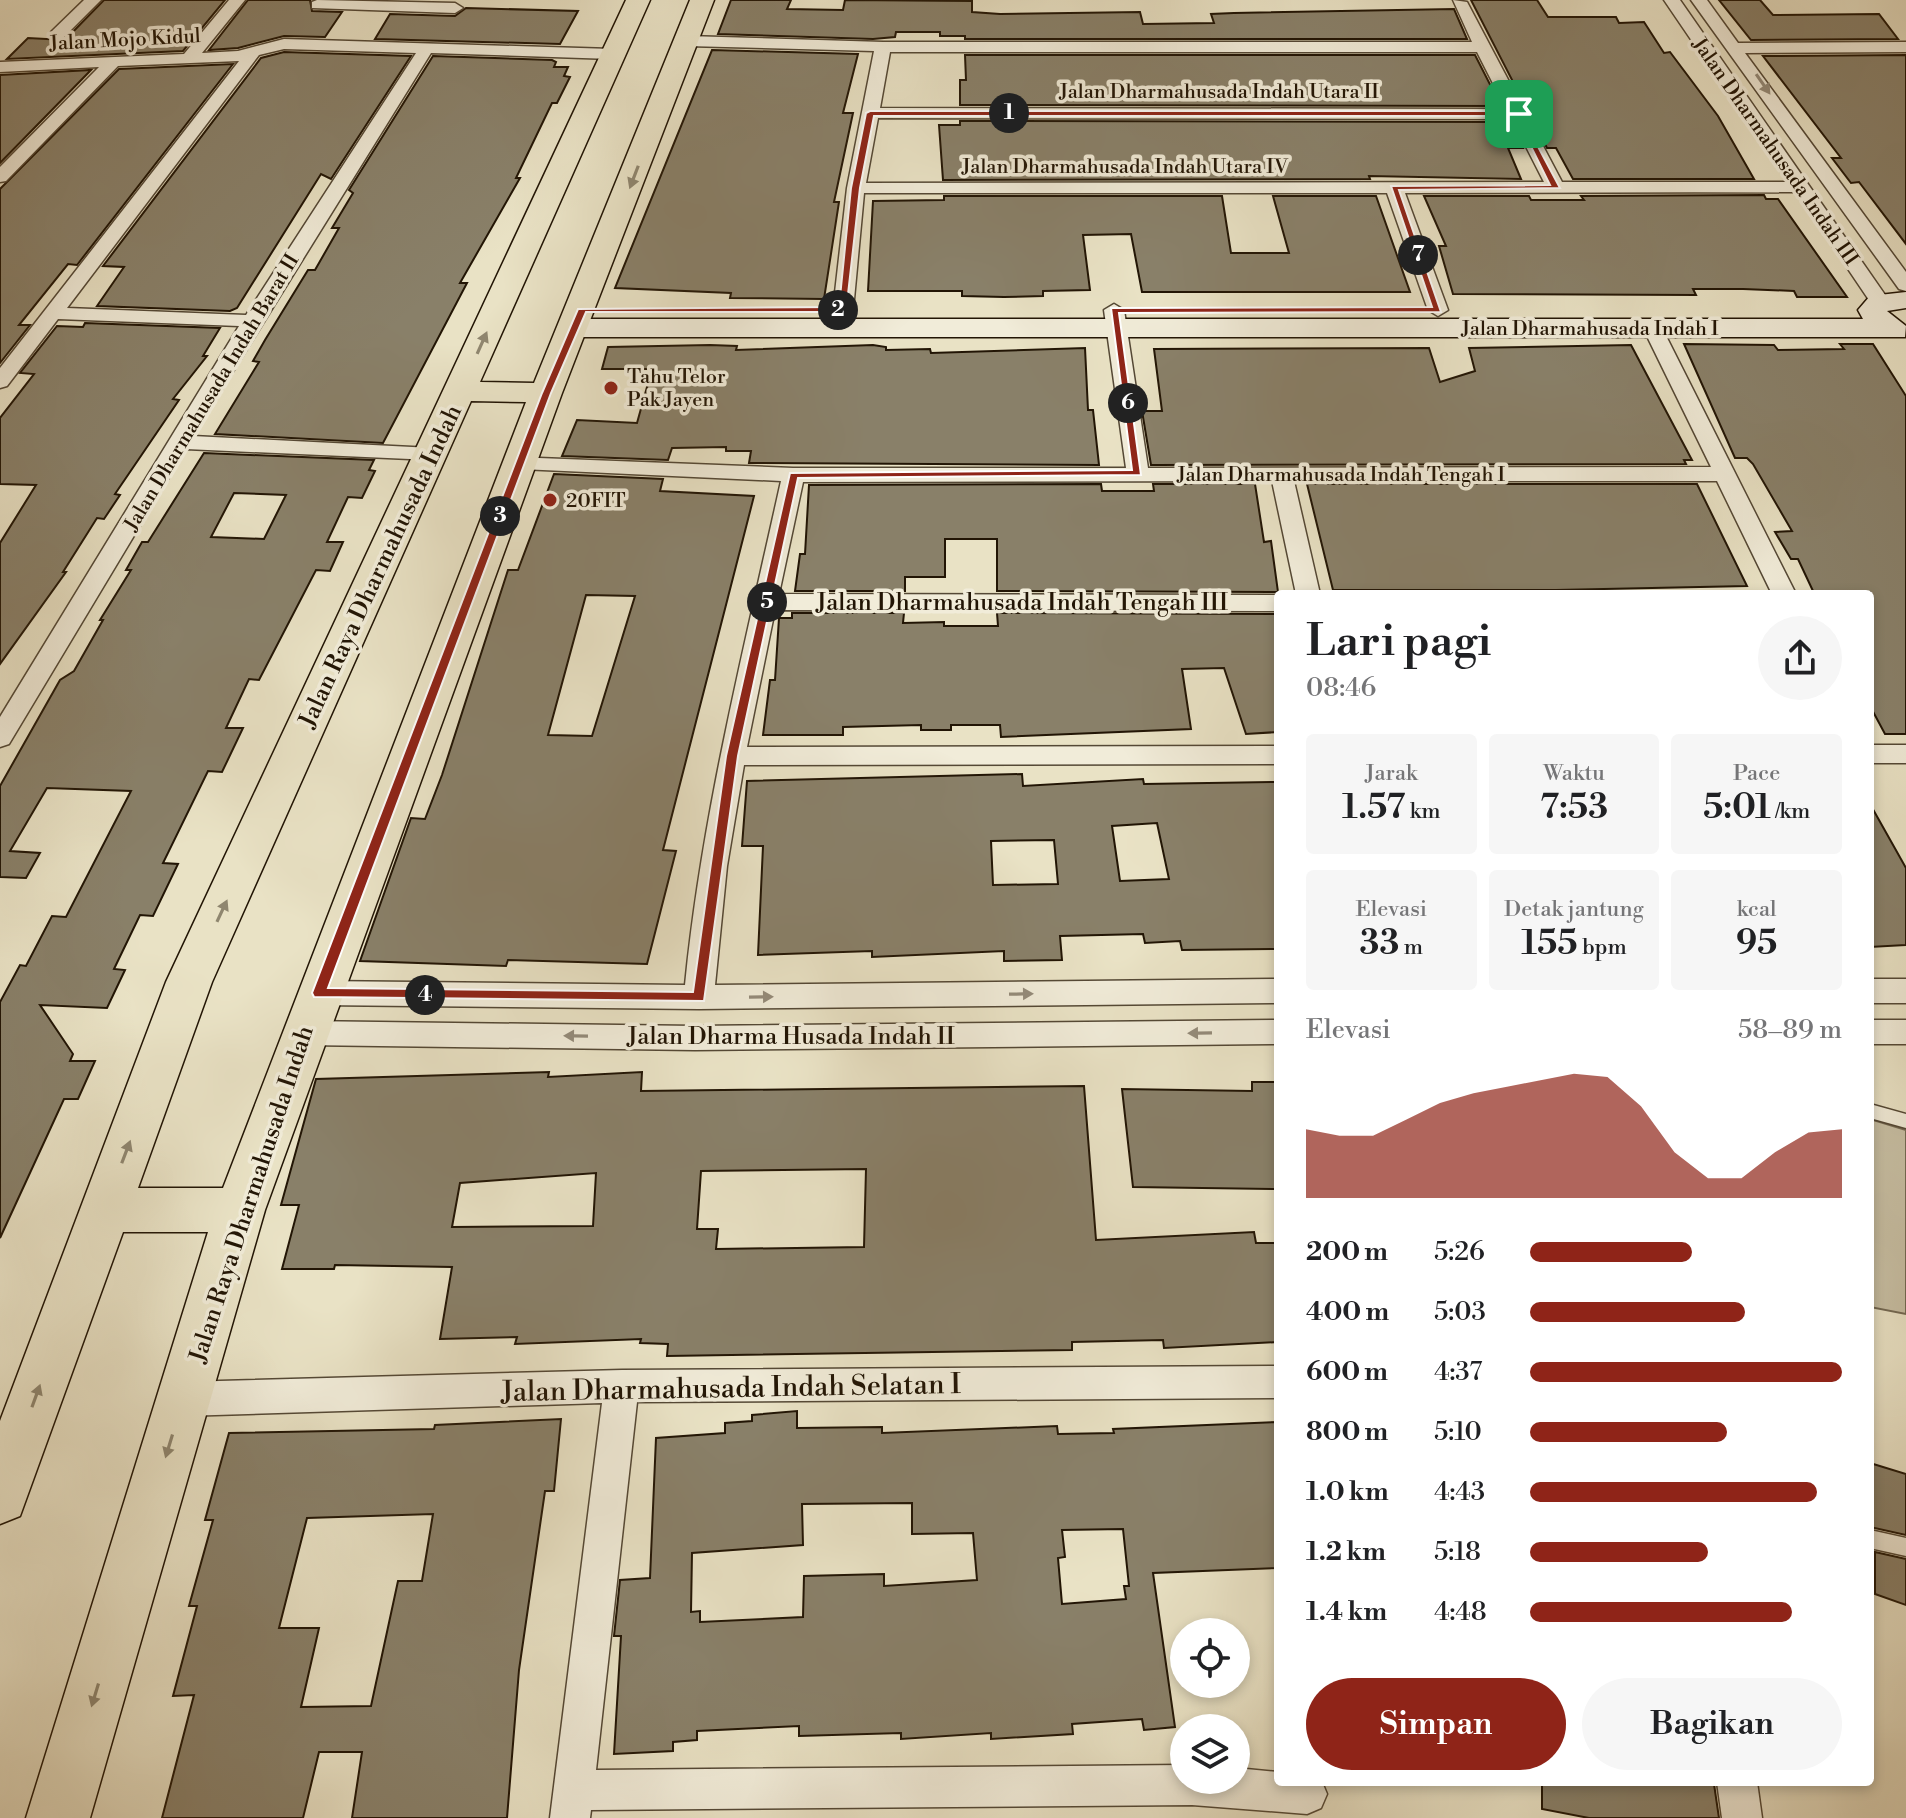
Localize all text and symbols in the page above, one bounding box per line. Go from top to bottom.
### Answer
street label: Jalan Mojo Kidul [48,24,201,57]
street label: Jalan Dharmahusada Indah III [1686,32,1863,271]
one-way arrow [1755,74,1770,95]
street label: Jalan Dharmahusada Indah Utara II [1058,80,1379,105]
pin [1485,80,1553,148]
icon: arrive [1497,92,1541,136]
pin: 1 [989,93,1029,133]
text: 1 [1004,99,1014,126]
street label: Jalan Dharmahusada Indah Utara IV [961,155,1289,180]
one-way arrow [627,166,640,190]
pin: 7 [1398,235,1438,275]
text: 7 [1412,241,1424,268]
street label: Jalan Dharmahusada Indah Barat II [119,249,305,537]
pin: 2 [818,290,858,330]
text: 2 [831,296,845,323]
street label: Jalan Dharmahusada Indah I [1460,317,1719,342]
one-way arrow [475,332,488,355]
place label: Tahu Telor Pak Jayen [627,365,726,413]
marker: Tahu Telor Pak Jayen [602,379,620,397]
pin: 6 [1108,383,1148,423]
text: 6 [1121,389,1135,416]
street label: Jalan Raya Dharmahusada Indah [292,400,469,733]
street label: Jalan Dharmahusada Indah Tengah I [1176,463,1505,488]
place label: 20FIT [566,489,626,514]
marker: 20FIT [541,491,559,509]
pin: 3 [480,496,520,536]
text: 3 [493,502,507,529]
pin: 5 [747,582,787,622]
text: 5 [760,588,774,615]
street label: Jalan Dharmahusada Indah Tengah III [815,588,1228,618]
text: Lari pagi [1306,614,1492,669]
button: share [1758,616,1842,700]
text: 08:46 [1306,672,1376,704]
text: Jarak [1365,760,1418,787]
text: Waktu [1543,760,1605,787]
text: Pace [1733,760,1780,787]
text: 1.57 [1342,787,1405,829]
text: 7:53 [1540,787,1608,829]
text: 5:01 [1703,787,1771,829]
text: km [1405,798,1441,825]
text: /km [1771,798,1810,825]
text: Elevasi [1356,896,1427,923]
text: Detak jantung [1504,896,1644,923]
text: kcal [1737,896,1777,923]
one-way arrow [215,899,229,923]
text: 33 [1360,923,1399,965]
text: 155 [1521,923,1578,965]
text: 95 [1736,923,1777,965]
text: m [1399,934,1423,961]
text: bpm [1578,934,1627,961]
pin: 4 [405,975,445,1015]
text: 4 [418,981,432,1008]
one-way arrow [1009,988,1034,1000]
one-way arrow [749,991,774,1003]
text: Elevasi [1306,1014,1391,1046]
text: 58–89 m [1738,1014,1842,1046]
street label: Jalan Raya Dharmahusada Indah [183,1022,321,1368]
street label: Jalan Dharma Husada Indah II [626,1022,955,1052]
one-way arrow [1187,1027,1212,1039]
one-way arrow [563,1030,588,1042]
one-way arrow [120,1140,133,1164]
text: 200 m [1306,1236,1388,1268]
text: 5:26 [1434,1236,1485,1268]
text: 400 m [1306,1296,1389,1328]
text: 5:03 [1434,1296,1486,1328]
text: 600 m [1306,1356,1388,1388]
text: 4:37 [1434,1356,1482,1388]
street label: Jalan Dharmahusada Indah Selatan I [500,1367,962,1410]
one-way arrow [31,1384,43,1408]
text: 800 m [1306,1416,1388,1448]
text: 5:10 [1434,1416,1482,1448]
one-way arrow [162,1435,175,1459]
text: 1.0 km [1306,1476,1389,1508]
text: 4:43 [1434,1476,1485,1508]
text: 1.2 km [1306,1536,1386,1568]
text: 5:18 [1434,1536,1481,1568]
text: 1.4 km [1306,1596,1387,1628]
text: 4:48 [1434,1596,1487,1628]
map controls [1170,1618,1250,1794]
button: locate [1170,1618,1250,1698]
button: Simpan [1306,1678,1566,1770]
button: Bagikan [1582,1678,1842,1770]
one-way arrow [88,1684,101,1708]
button: layers [1170,1714,1250,1794]

